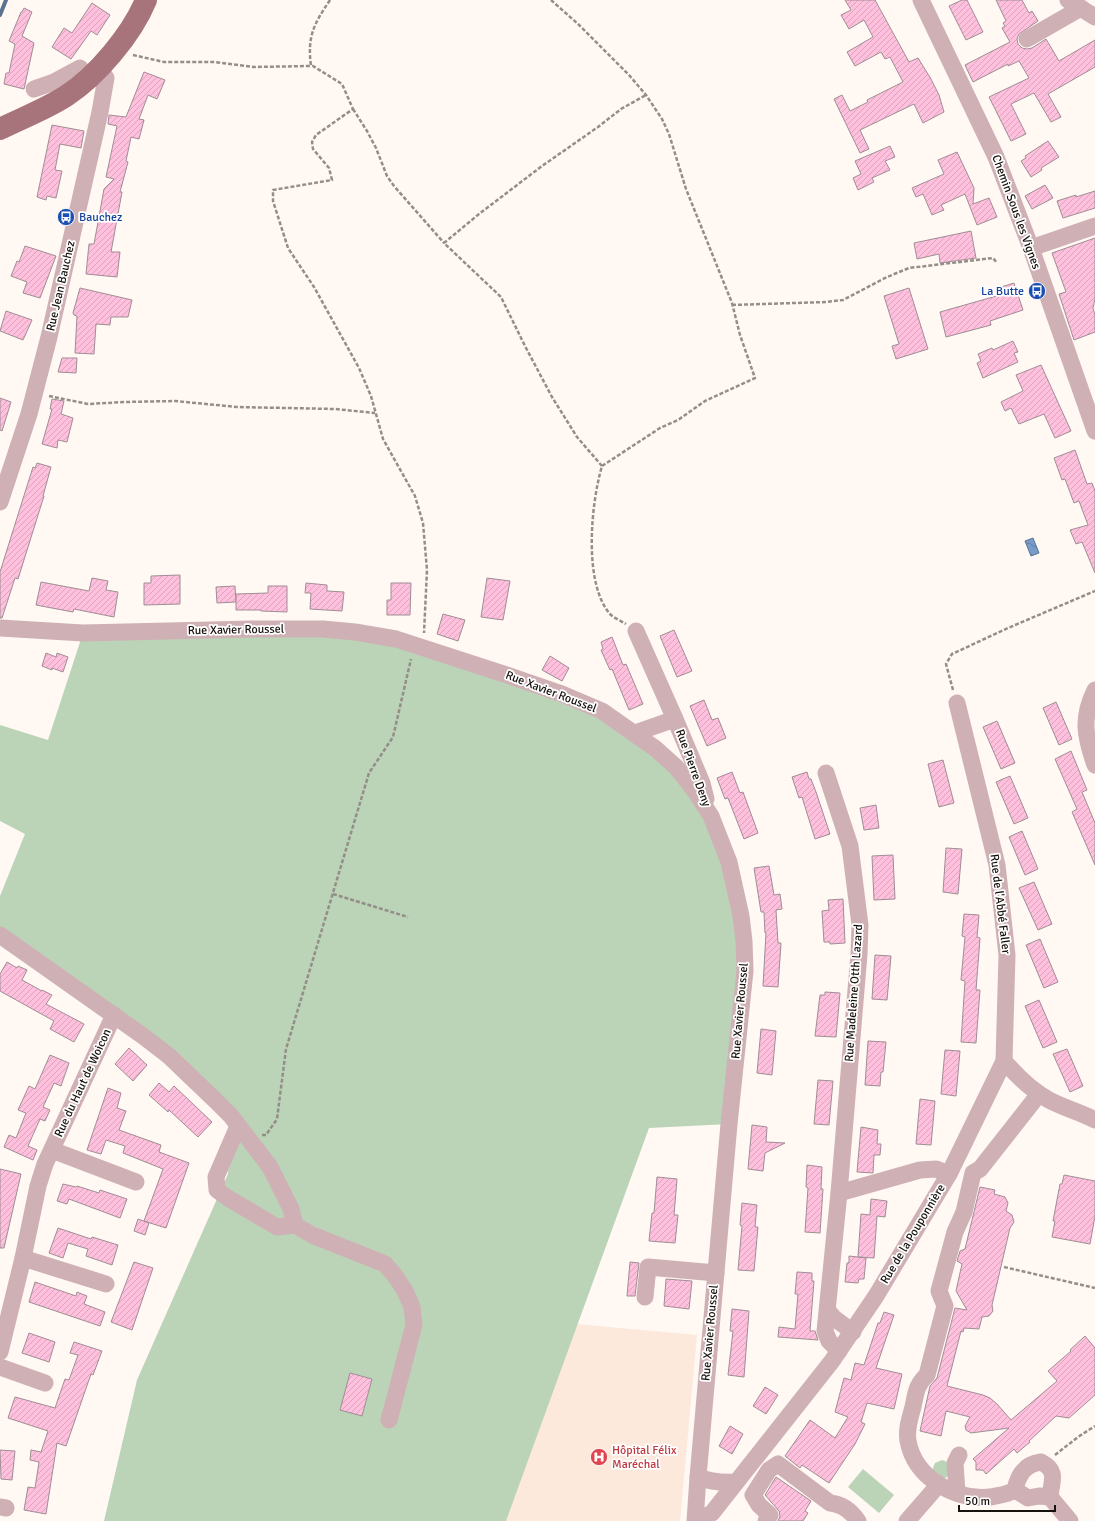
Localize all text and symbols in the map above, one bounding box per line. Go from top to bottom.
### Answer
street label: Chemin Sous les Vignes [988,153,1044,271]
bus stop icon: Bauchez [56,207,76,227]
place label: Bauchez [79,210,122,225]
street label: Rue Jean Bauchez [43,239,79,333]
bus stop icon: La Butte [1027,281,1047,301]
place label: La Butte [981,284,1024,299]
street label: Rue Xavier Roussel [188,622,285,638]
street label: Rue Xavier Roussel [503,668,599,716]
street label: Rue Pierre Deny [672,727,714,809]
street label: Rue de l'Abbé Faller [986,853,1014,955]
street label: Rue Madeleine Otth Lazard [842,924,866,1062]
street label: Rue Xavier Roussel [728,962,752,1060]
street label: Rue du Haut de Woicon [51,1026,115,1140]
street label: Rue de la Pouponnière [877,1181,949,1287]
street label: Rue Xavier Roussel [698,1284,722,1382]
place label: Hôpital Félix Maréchal [612,1443,677,1472]
hospital icon: Hôpital Félix Maréchal [589,1447,609,1467]
scale bar [959,1487,1055,1513]
text: 50 m [965,1494,990,1509]

